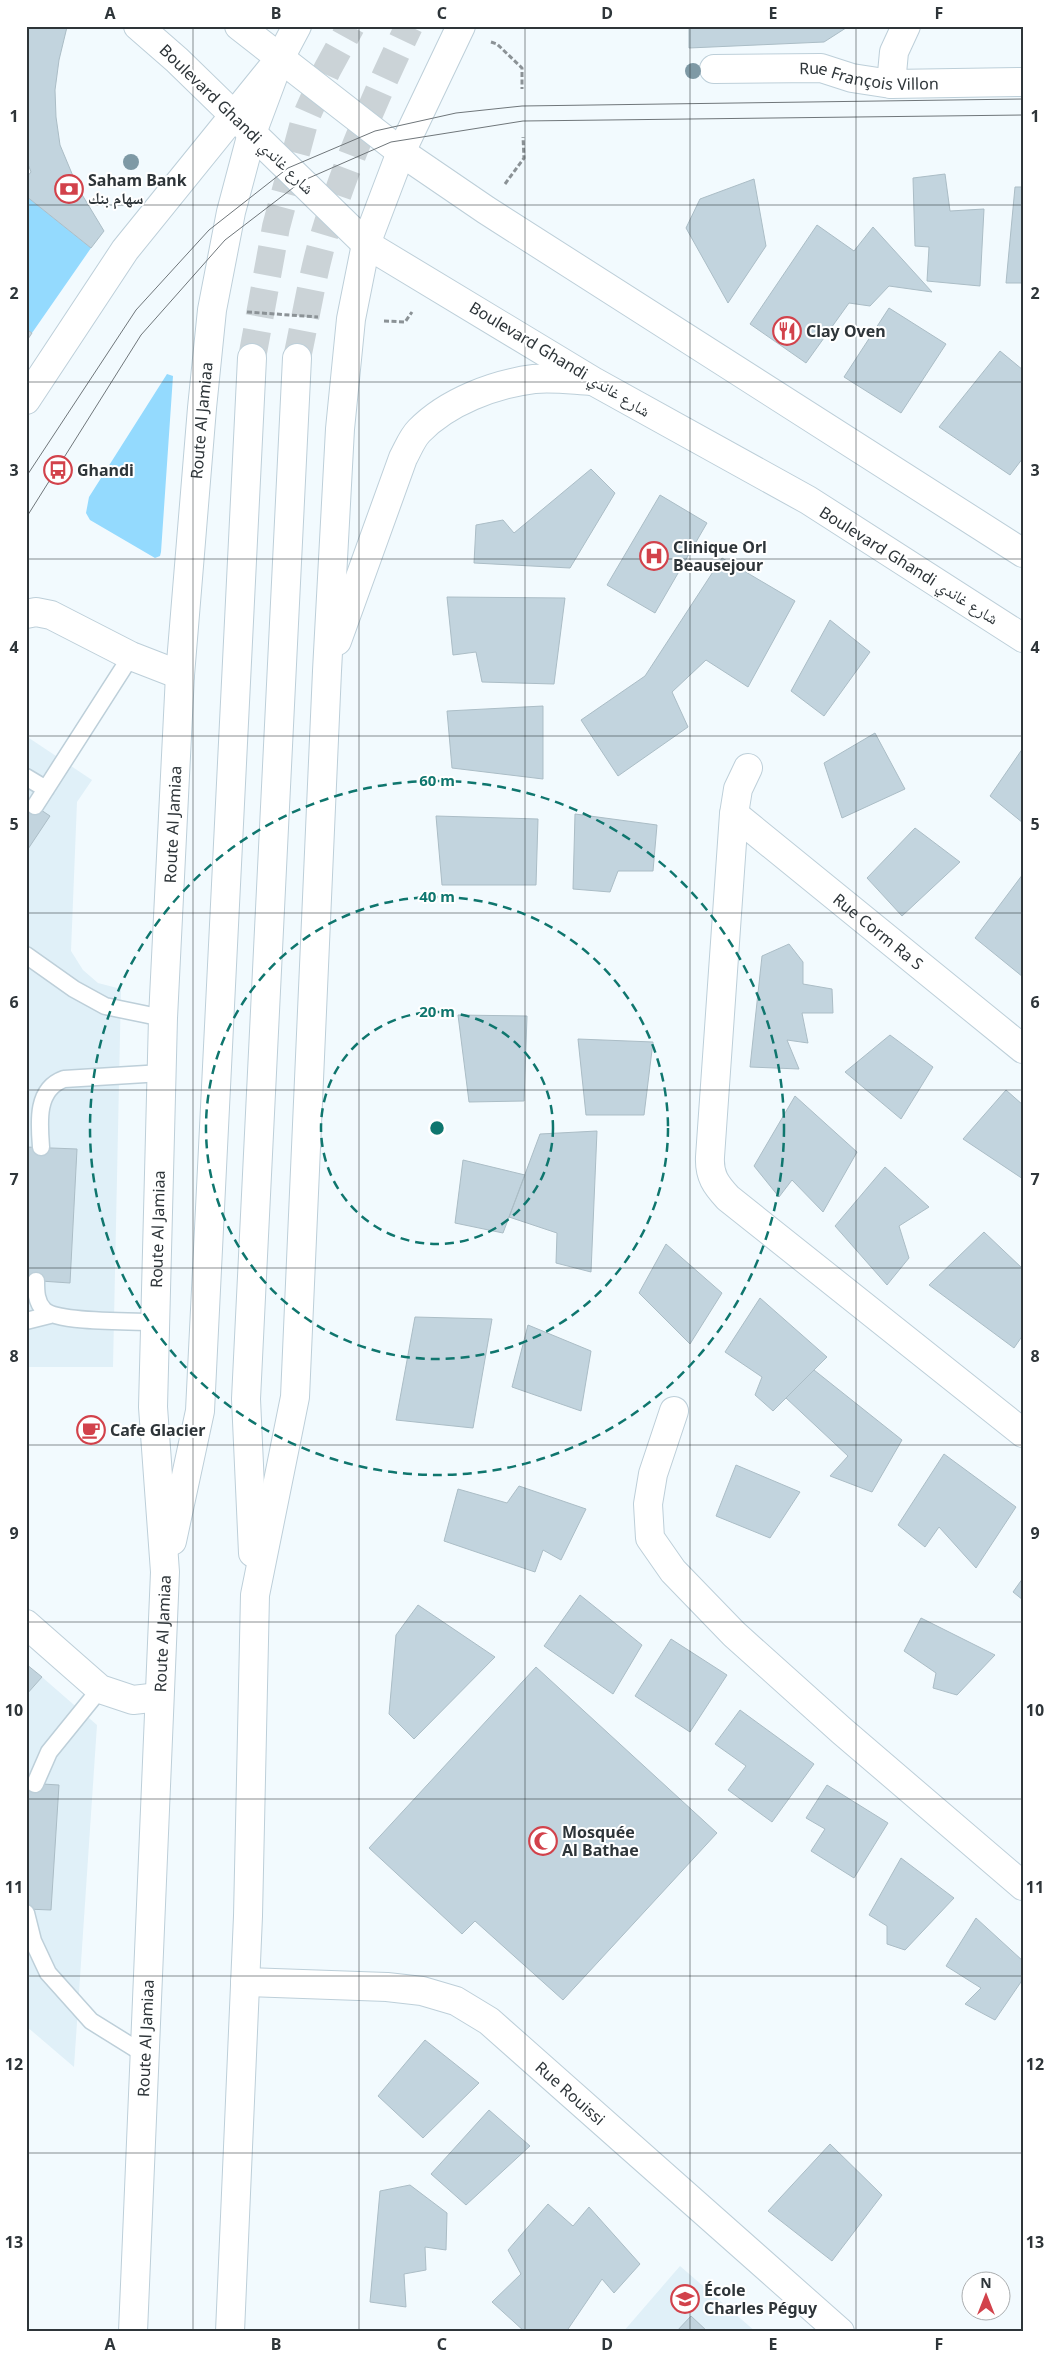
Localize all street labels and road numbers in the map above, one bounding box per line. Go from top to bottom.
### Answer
street label: Boulevard Ghandi شارع غاندي [153,39,319,200]
street label: Rue François Villon [799,57,939,95]
street label: Boulevard Ghandi شارع غاندي [464,296,655,424]
street label: Route Al Jamiaa [185,361,218,480]
street label: Boulevard Ghandi شارع غاندي [814,501,1003,631]
street label: Route Al Jamiaa [159,765,186,884]
street label: Rue Corm Ra S [828,888,928,975]
street label: Route Al Jamiaa [145,1170,170,1288]
street label: Route Al Jamiaa [149,1574,176,1693]
street label: Route Al Jamiaa [132,1979,159,2097]
street label: Rue Rouissi [531,2056,610,2130]

